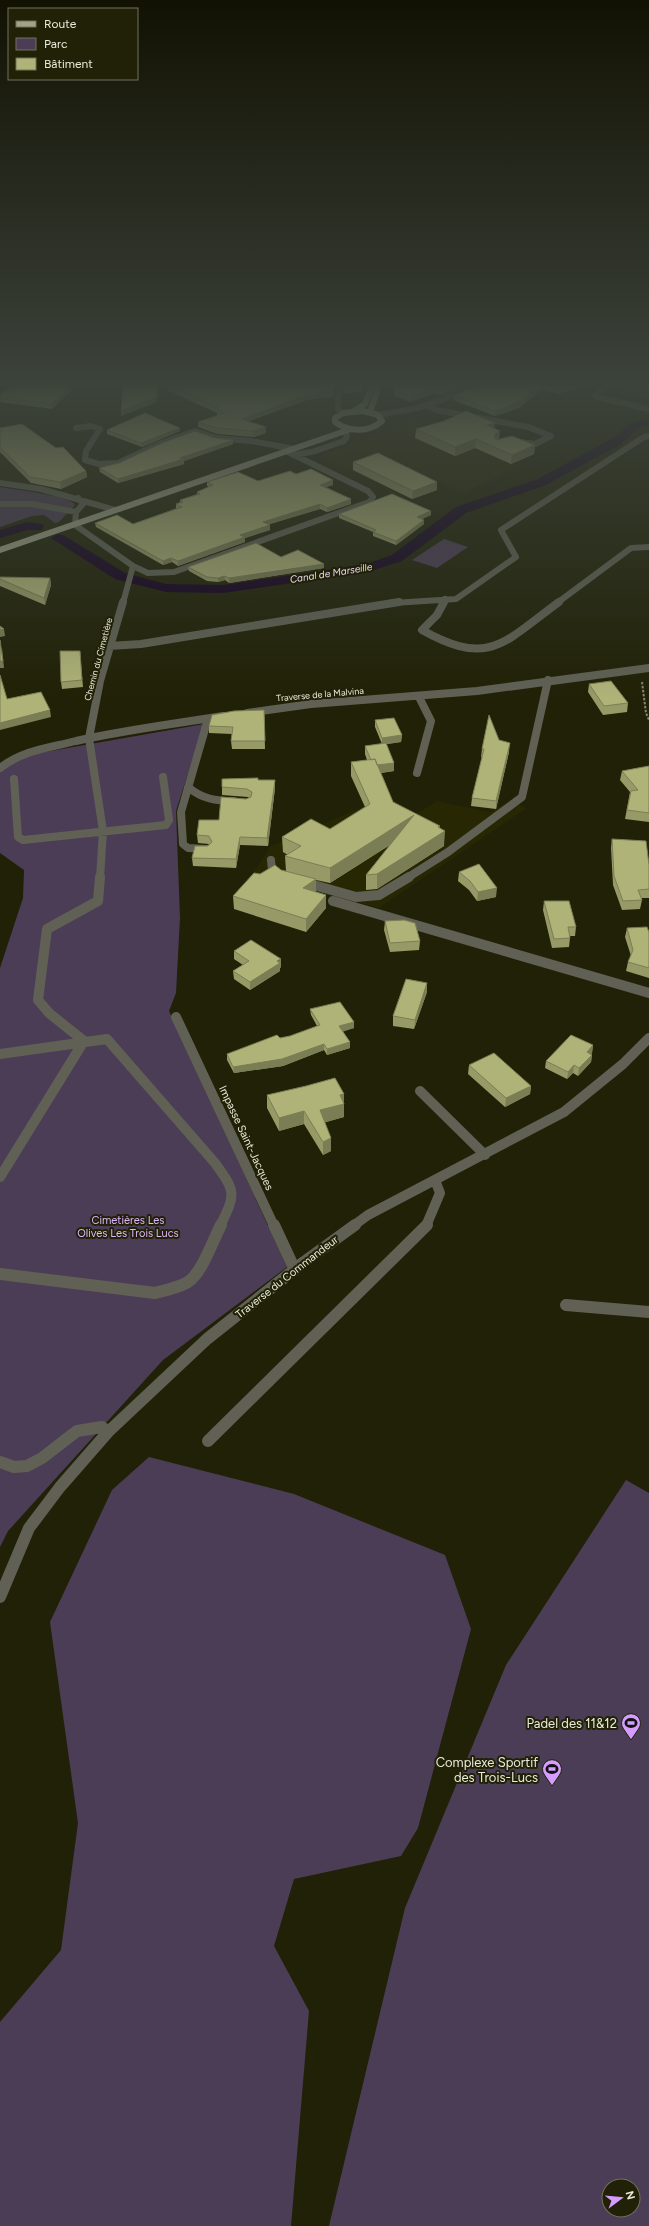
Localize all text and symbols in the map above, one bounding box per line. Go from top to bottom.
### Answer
legend [8,8,138,80]
text: Route [44,17,77,31]
text: Parc [44,37,68,51]
text: Bâtiment [44,57,93,71]
water label: Canal de Marseille [289,560,374,586]
street label: Chemin du Cimetière [82,616,114,702]
street label: Traverse de la Malvina [276,685,365,703]
street label: Impasse Saint-Jacques [216,1084,276,1192]
park label: Cimetières Les Olives Les Trois Lucs [77,1214,179,1240]
street label: Traverse du Commandeur [233,1233,341,1321]
sports icon: Padel des 11&12 [620,1712,642,1740]
place label: Padel des 11&12 [526,1716,617,1731]
place label: Complexe Sportif des Trois-Lucs [436,1755,538,1785]
sports icon: Complexe Sportif des Trois-Lucs [541,1758,563,1786]
north arrow [601,2178,641,2218]
text: N [623,2189,638,2201]

